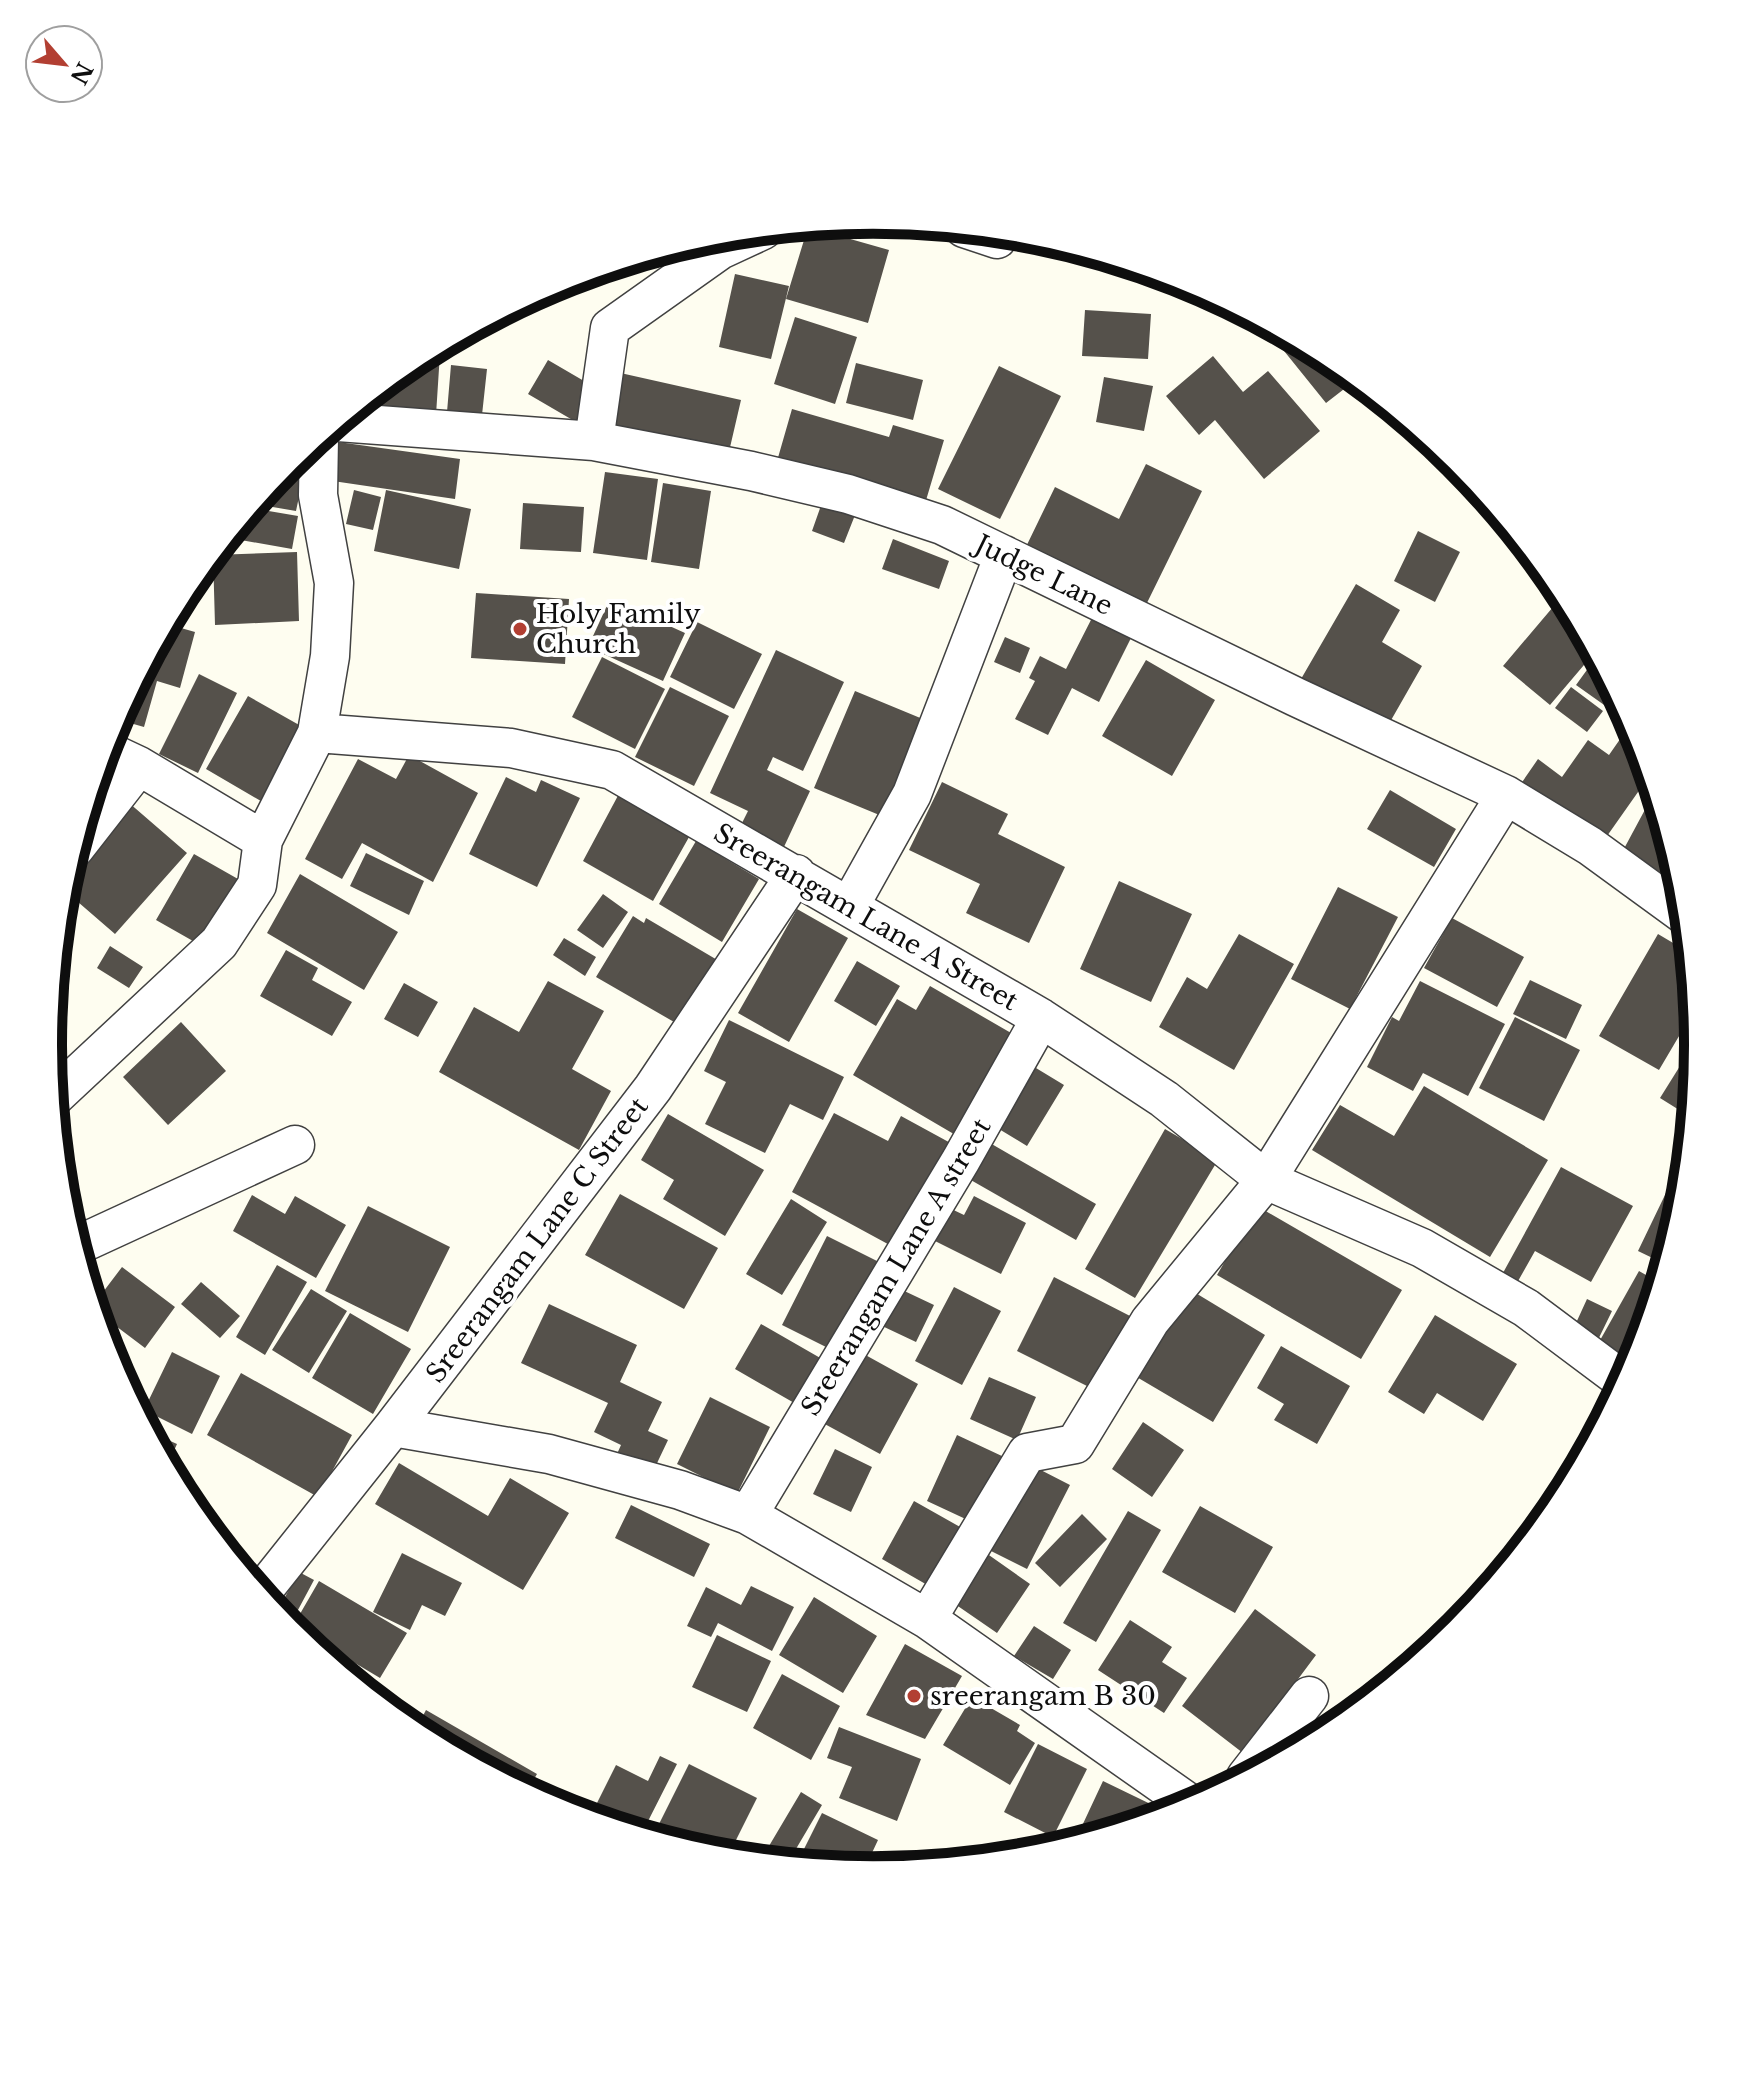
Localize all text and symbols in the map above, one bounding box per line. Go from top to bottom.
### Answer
north arrow [24,24,104,104]
text: N [64,58,98,89]
street label: Judge Lane [968,527,1118,622]
place label: Holy Family Church [536,598,701,660]
marker: Holy Family Church [511,620,529,638]
street label: Sreerangam Lane A Street [708,817,1024,1017]
street label: Sreerangam Lane C Street [419,1091,655,1389]
street label: Sreerangam Lane A street [794,1112,998,1421]
place label: sreerangam B 30 [930,1680,1156,1712]
marker: sreerangam B 30 [905,1687,923,1705]

